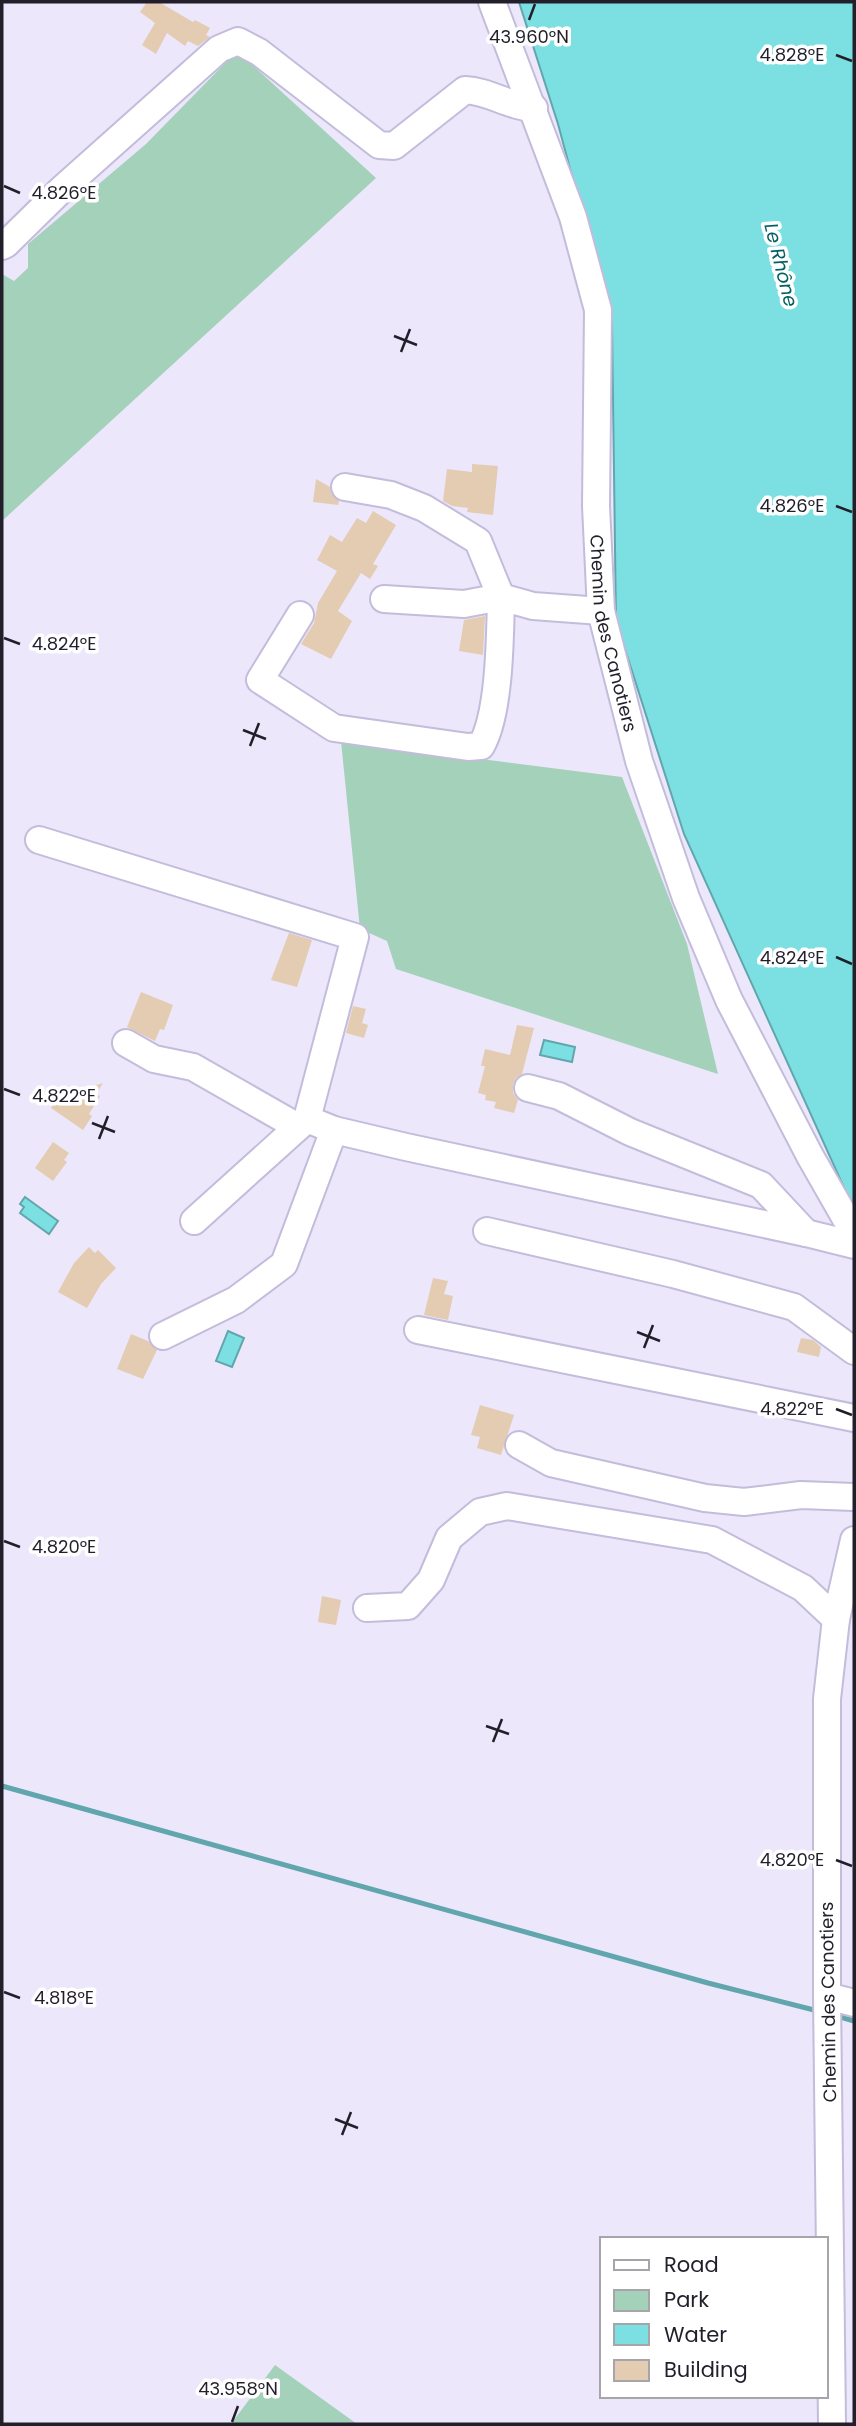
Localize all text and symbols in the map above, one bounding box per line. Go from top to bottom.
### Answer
text: 43.960°N [489,24,569,49]
text: 4.828°E [760,42,824,67]
text: 4.826°E [32,180,96,205]
water label: Le Rhône [758,220,804,310]
text: 4.826°E [760,493,824,518]
street label: Chemin des Canotiers [585,534,644,735]
text: 4.824°E [32,631,96,656]
text: 4.824°E [760,945,824,970]
text: 4.822°E [32,1083,96,1108]
text: 4.822°E [760,1396,824,1421]
text: 4.820°E [32,1534,96,1559]
text: 4.820°E [760,1847,824,1872]
street label: Chemin des Canotiers [814,1901,842,2103]
text: 4.818°E [34,1985,94,2010]
legend [600,2237,828,2398]
text: Road [664,2250,719,2279]
text: Park [664,2285,709,2314]
text: Water [664,2320,727,2349]
text: Building [664,2355,748,2384]
text: 43.958°N [198,2376,278,2401]

